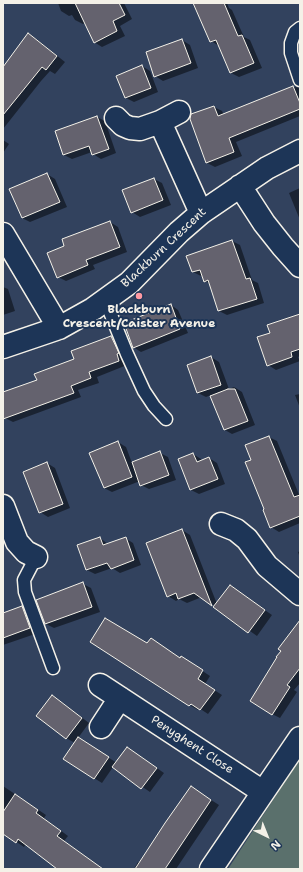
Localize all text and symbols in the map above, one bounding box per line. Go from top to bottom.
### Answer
street label: Blackburn Crescent [119,205,209,291]
marker: Blackburn Crescent/Caister Avenue [134,291,144,301]
place label: Blackburn Crescent/Caister Avenue [63,303,215,331]
street label: Penyghent Close [148,713,236,777]
north arrow [247,816,287,856]
text: N [267,837,284,854]

